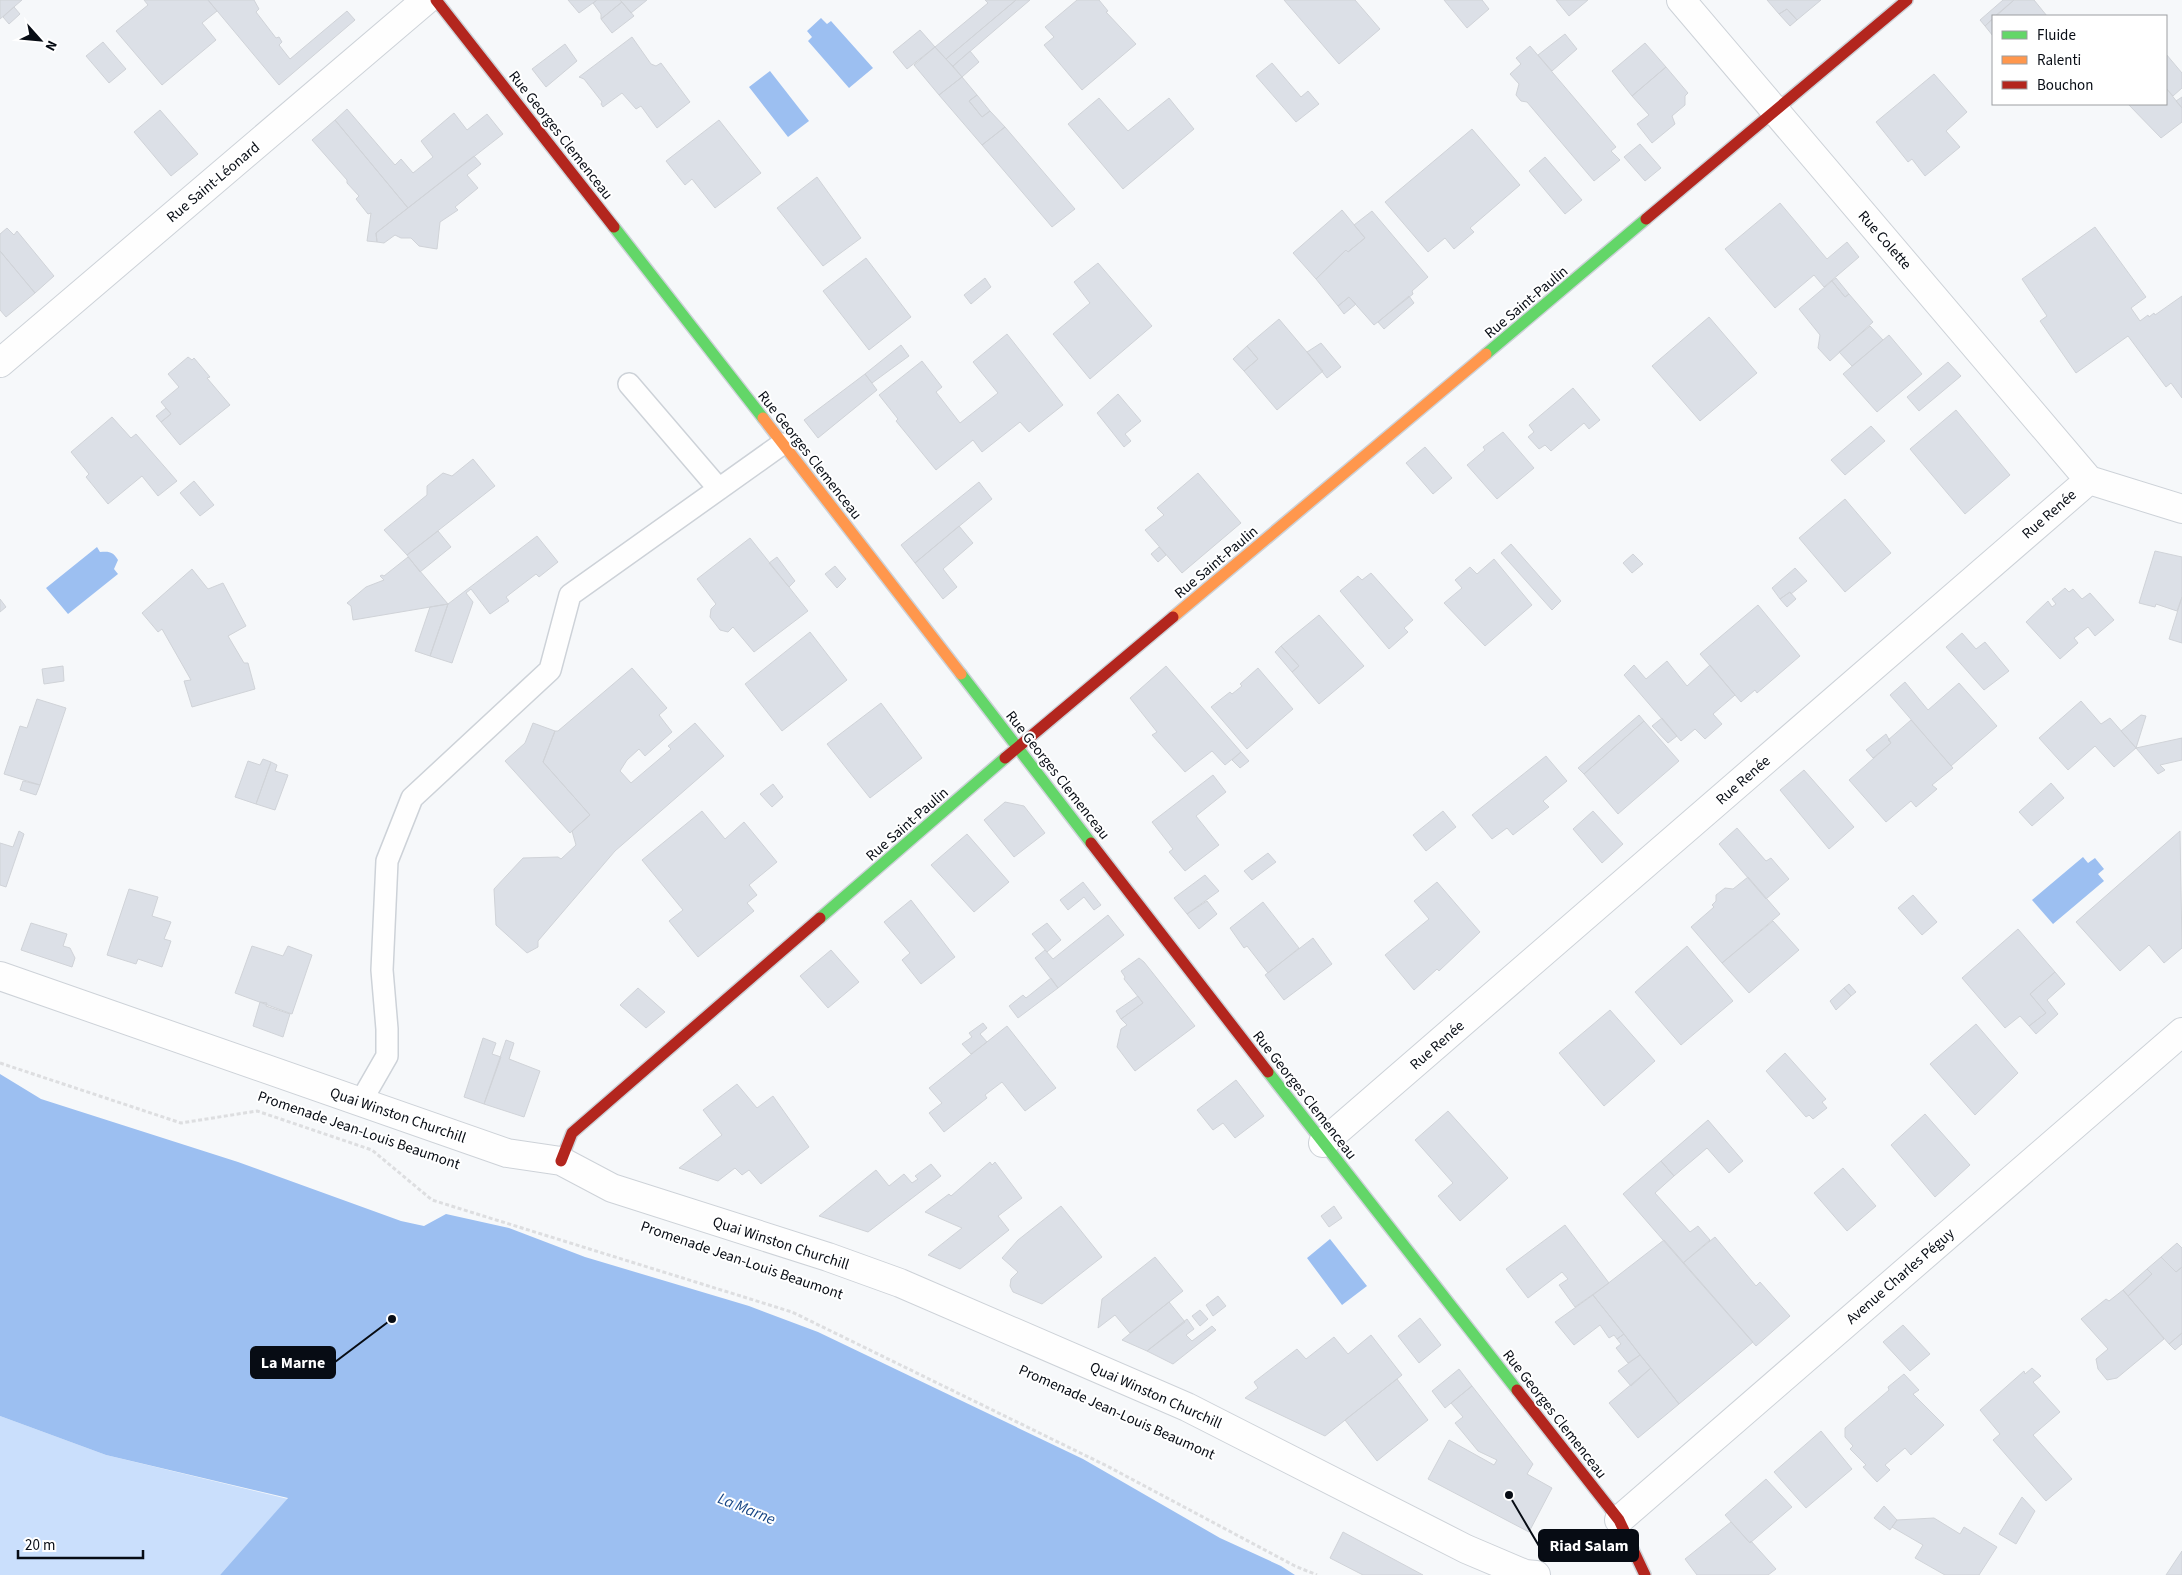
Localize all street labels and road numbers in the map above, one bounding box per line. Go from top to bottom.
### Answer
street label: Rue Georges Clemenceau [504,66,618,204]
street label: Rue Saint-Léonard [162,137,264,228]
street label: Rue Colette [1853,206,1916,274]
street label: Rue Saint-Paulin [1480,261,1573,344]
street label: Rue Georges Clemenceau [753,386,867,524]
street label: Rue Renée [2018,485,2081,544]
street label: Rue Saint-Paulin [1170,521,1263,604]
street label: Rue Georges Clemenceau [1001,706,1115,844]
street label: Rue Renée [1712,751,1775,810]
street label: Rue Saint-Paulin [861,783,953,866]
street label: Rue Renée [1406,1016,1469,1075]
street label: Rue Georges Clemenceau [1248,1026,1362,1164]
street label: Quai Winston Churchill [327,1082,469,1149]
street label: Promenade Jean-Louis Beaumont [255,1086,463,1175]
street label: Quai Winston Churchill [710,1211,852,1276]
street label: Promenade Jean-Louis Beaumont [638,1216,846,1305]
street label: Avenue Charles Péguy [1842,1223,1959,1329]
street label: Rue Georges Clemenceau [1498,1345,1612,1483]
street label: Quai Winston Churchill [1086,1357,1225,1434]
street label: Promenade Jean-Louis Beaumont [1015,1360,1218,1465]

